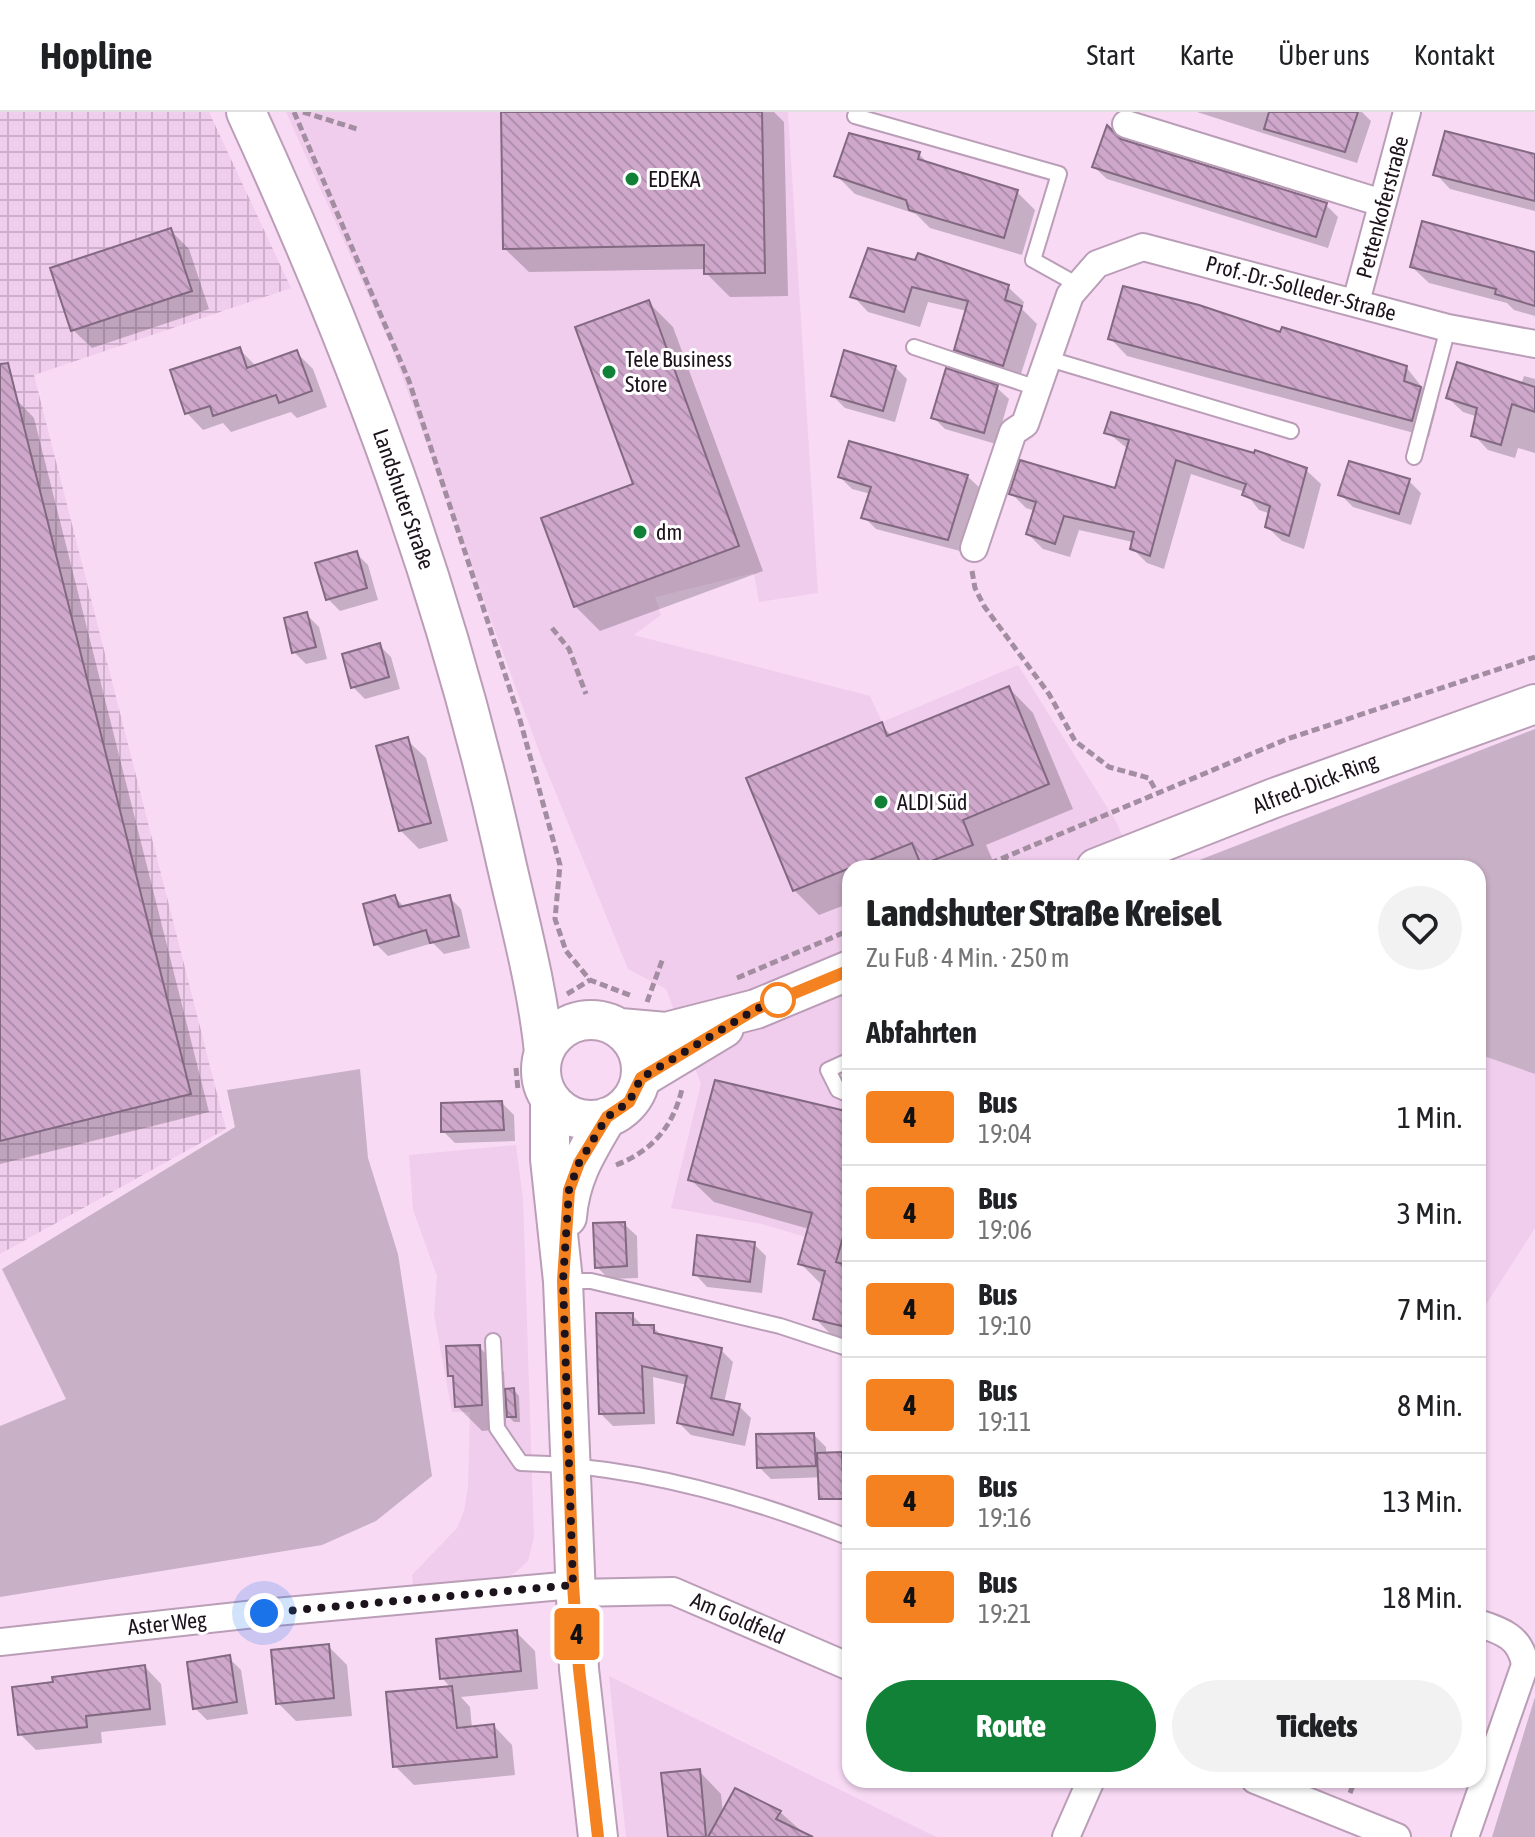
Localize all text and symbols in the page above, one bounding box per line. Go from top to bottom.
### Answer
text: Hopline [40,34,152,77]
text: Start [1086,39,1135,71]
text: Karte [1179,39,1234,71]
text: Über uns [1278,39,1370,71]
text: Kontakt [1414,39,1495,71]
street label: Pettenkoferstraße [1350,133,1414,281]
place label: EDEKA [648,166,701,192]
marker: EDEKA [623,170,641,188]
street label: Prof.-Dr.-Solleder-Straße [1203,250,1399,326]
place label: Tele Business Store [625,346,732,397]
marker: Tele Business Store [600,363,618,381]
street label: Landshuter Straße [368,425,440,573]
place label: dm [656,519,682,545]
marker: dm [631,523,649,541]
street label: Alfred-Dick-Ring [1249,747,1382,819]
place label: ALDI Süd [897,789,968,815]
marker: ALDI Süd [872,793,890,811]
button: heart [1378,886,1462,970]
text: Landshuter Straße Kreisel [866,891,1221,934]
text: Zu Fuß · 4 Min. · 250 m [866,943,1070,973]
unlabelled marker [761,983,795,1017]
text: Abfahrten [866,1015,977,1049]
text: Bus [978,1085,1017,1119]
text: 1 Min. [1397,1100,1462,1134]
text: 4 [903,1101,917,1133]
text: 19:04 [978,1119,1032,1149]
text: Bus [978,1181,1017,1215]
text: 3 Min. [1397,1196,1462,1230]
text: 4 [903,1197,917,1229]
text: 19:06 [978,1215,1032,1245]
text: Bus [978,1277,1017,1311]
text: 7 Min. [1397,1292,1462,1326]
text: 4 [903,1293,917,1325]
text: 19:10 [978,1311,1032,1341]
text: Bus [978,1373,1017,1407]
text: 8 Min. [1397,1388,1462,1422]
text: 4 [903,1389,917,1421]
text: 19:11 [978,1407,1032,1437]
text: Bus [978,1469,1017,1503]
text: 13 Min. [1383,1484,1462,1518]
text: 4 [903,1485,917,1517]
text: 19:16 [978,1503,1032,1533]
text: Bus [978,1565,1017,1599]
text: 18 Min. [1383,1580,1462,1614]
text: 4 [903,1581,917,1613]
street label: Am Goldfeld [687,1587,789,1649]
your location [244,1593,284,1633]
text: 19:21 [978,1599,1032,1629]
street label: Aster Weg [126,1606,208,1640]
line badge: 4 [551,1608,603,1660]
text: 4 [570,1618,584,1650]
button: Route [866,1680,1156,1772]
button: Tickets [1172,1680,1462,1772]

